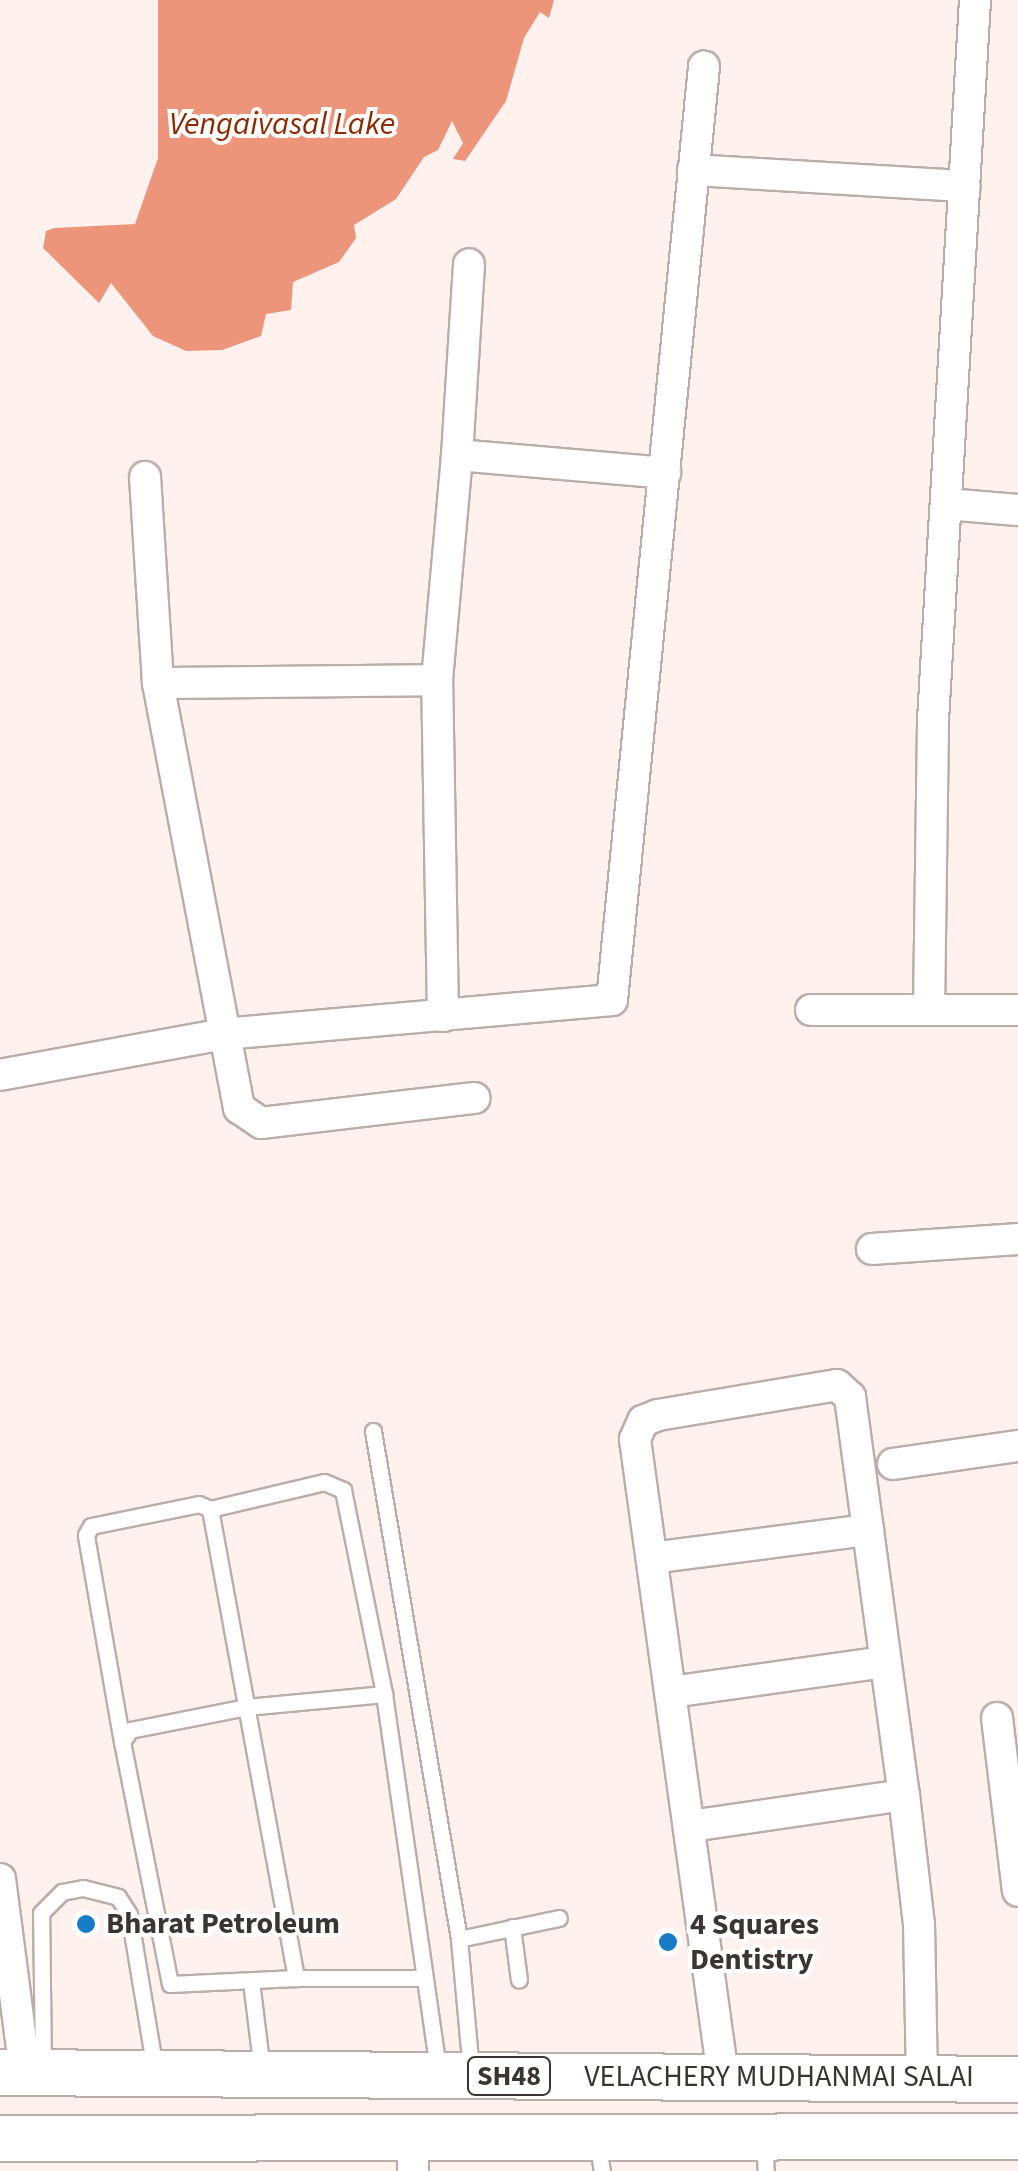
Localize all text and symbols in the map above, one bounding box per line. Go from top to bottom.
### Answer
water label: Vengaivasal Lake [169,105,395,143]
place label: Bharat Petroleum [106,1906,340,1942]
place label: 4 Squares Dentistry [690,1907,819,1978]
marker: Bharat Petroleum [75,1913,97,1935]
marker: 4 Squares Dentistry [655,1929,681,1955]
road number: SH48 [466,2053,552,2099]
street label: VELACHERY MUDHANMAI SALAI [584,2059,974,2095]

